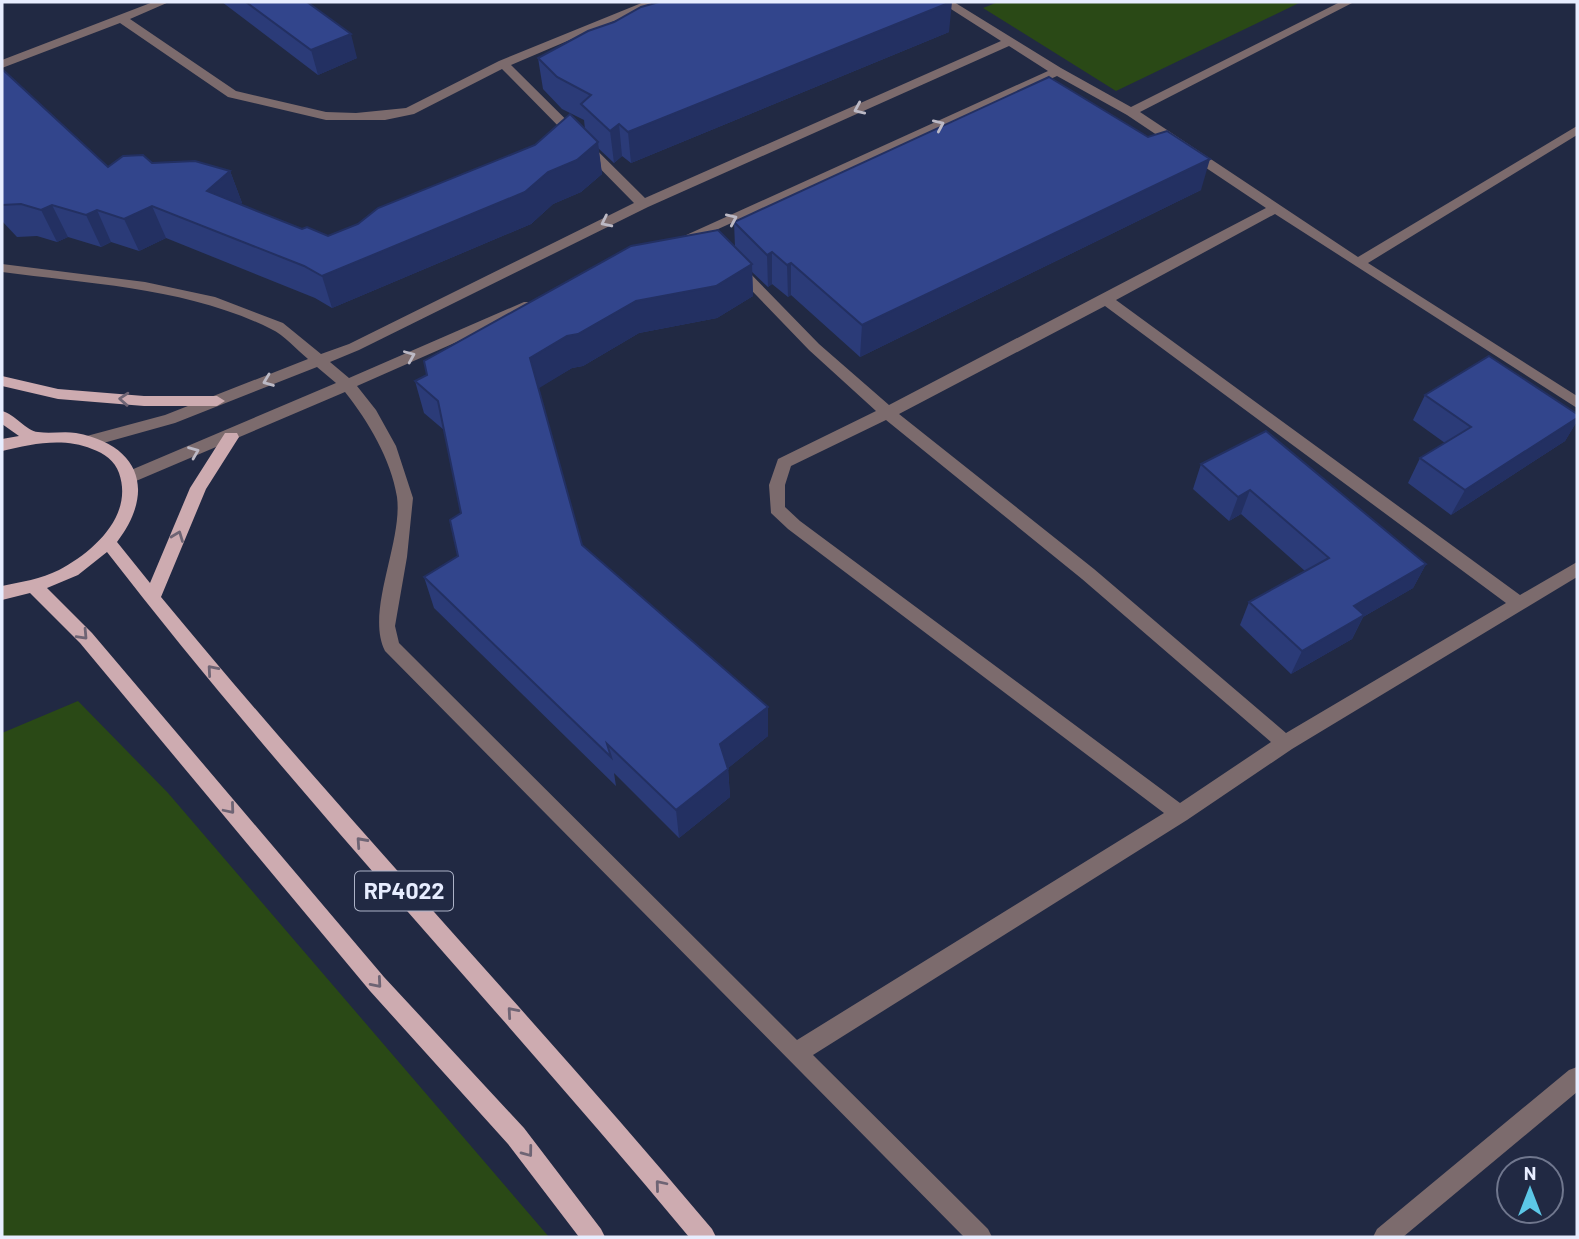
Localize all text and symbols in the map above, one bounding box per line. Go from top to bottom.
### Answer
one-way arrow [853,101,866,115]
one-way arrow [932,119,944,133]
one-way arrow [601,213,613,227]
one-way arrow [725,213,737,227]
one-way arrow [403,350,415,364]
one-way arrow [263,373,275,387]
one-way arrow [119,392,130,407]
one-way arrow [187,446,199,460]
one-way arrow [170,531,184,543]
one-way arrow [74,627,87,640]
one-way arrow [208,665,220,678]
one-way arrow [222,800,234,813]
one-way arrow [357,837,369,850]
road number: RP4022 [355,872,453,911]
one-way arrow [368,974,381,987]
one-way arrow [508,1008,520,1021]
one-way arrow [520,1144,533,1157]
north arrow [1495,1155,1565,1225]
text: N [1524,1161,1536,1184]
one-way arrow [656,1180,668,1193]

